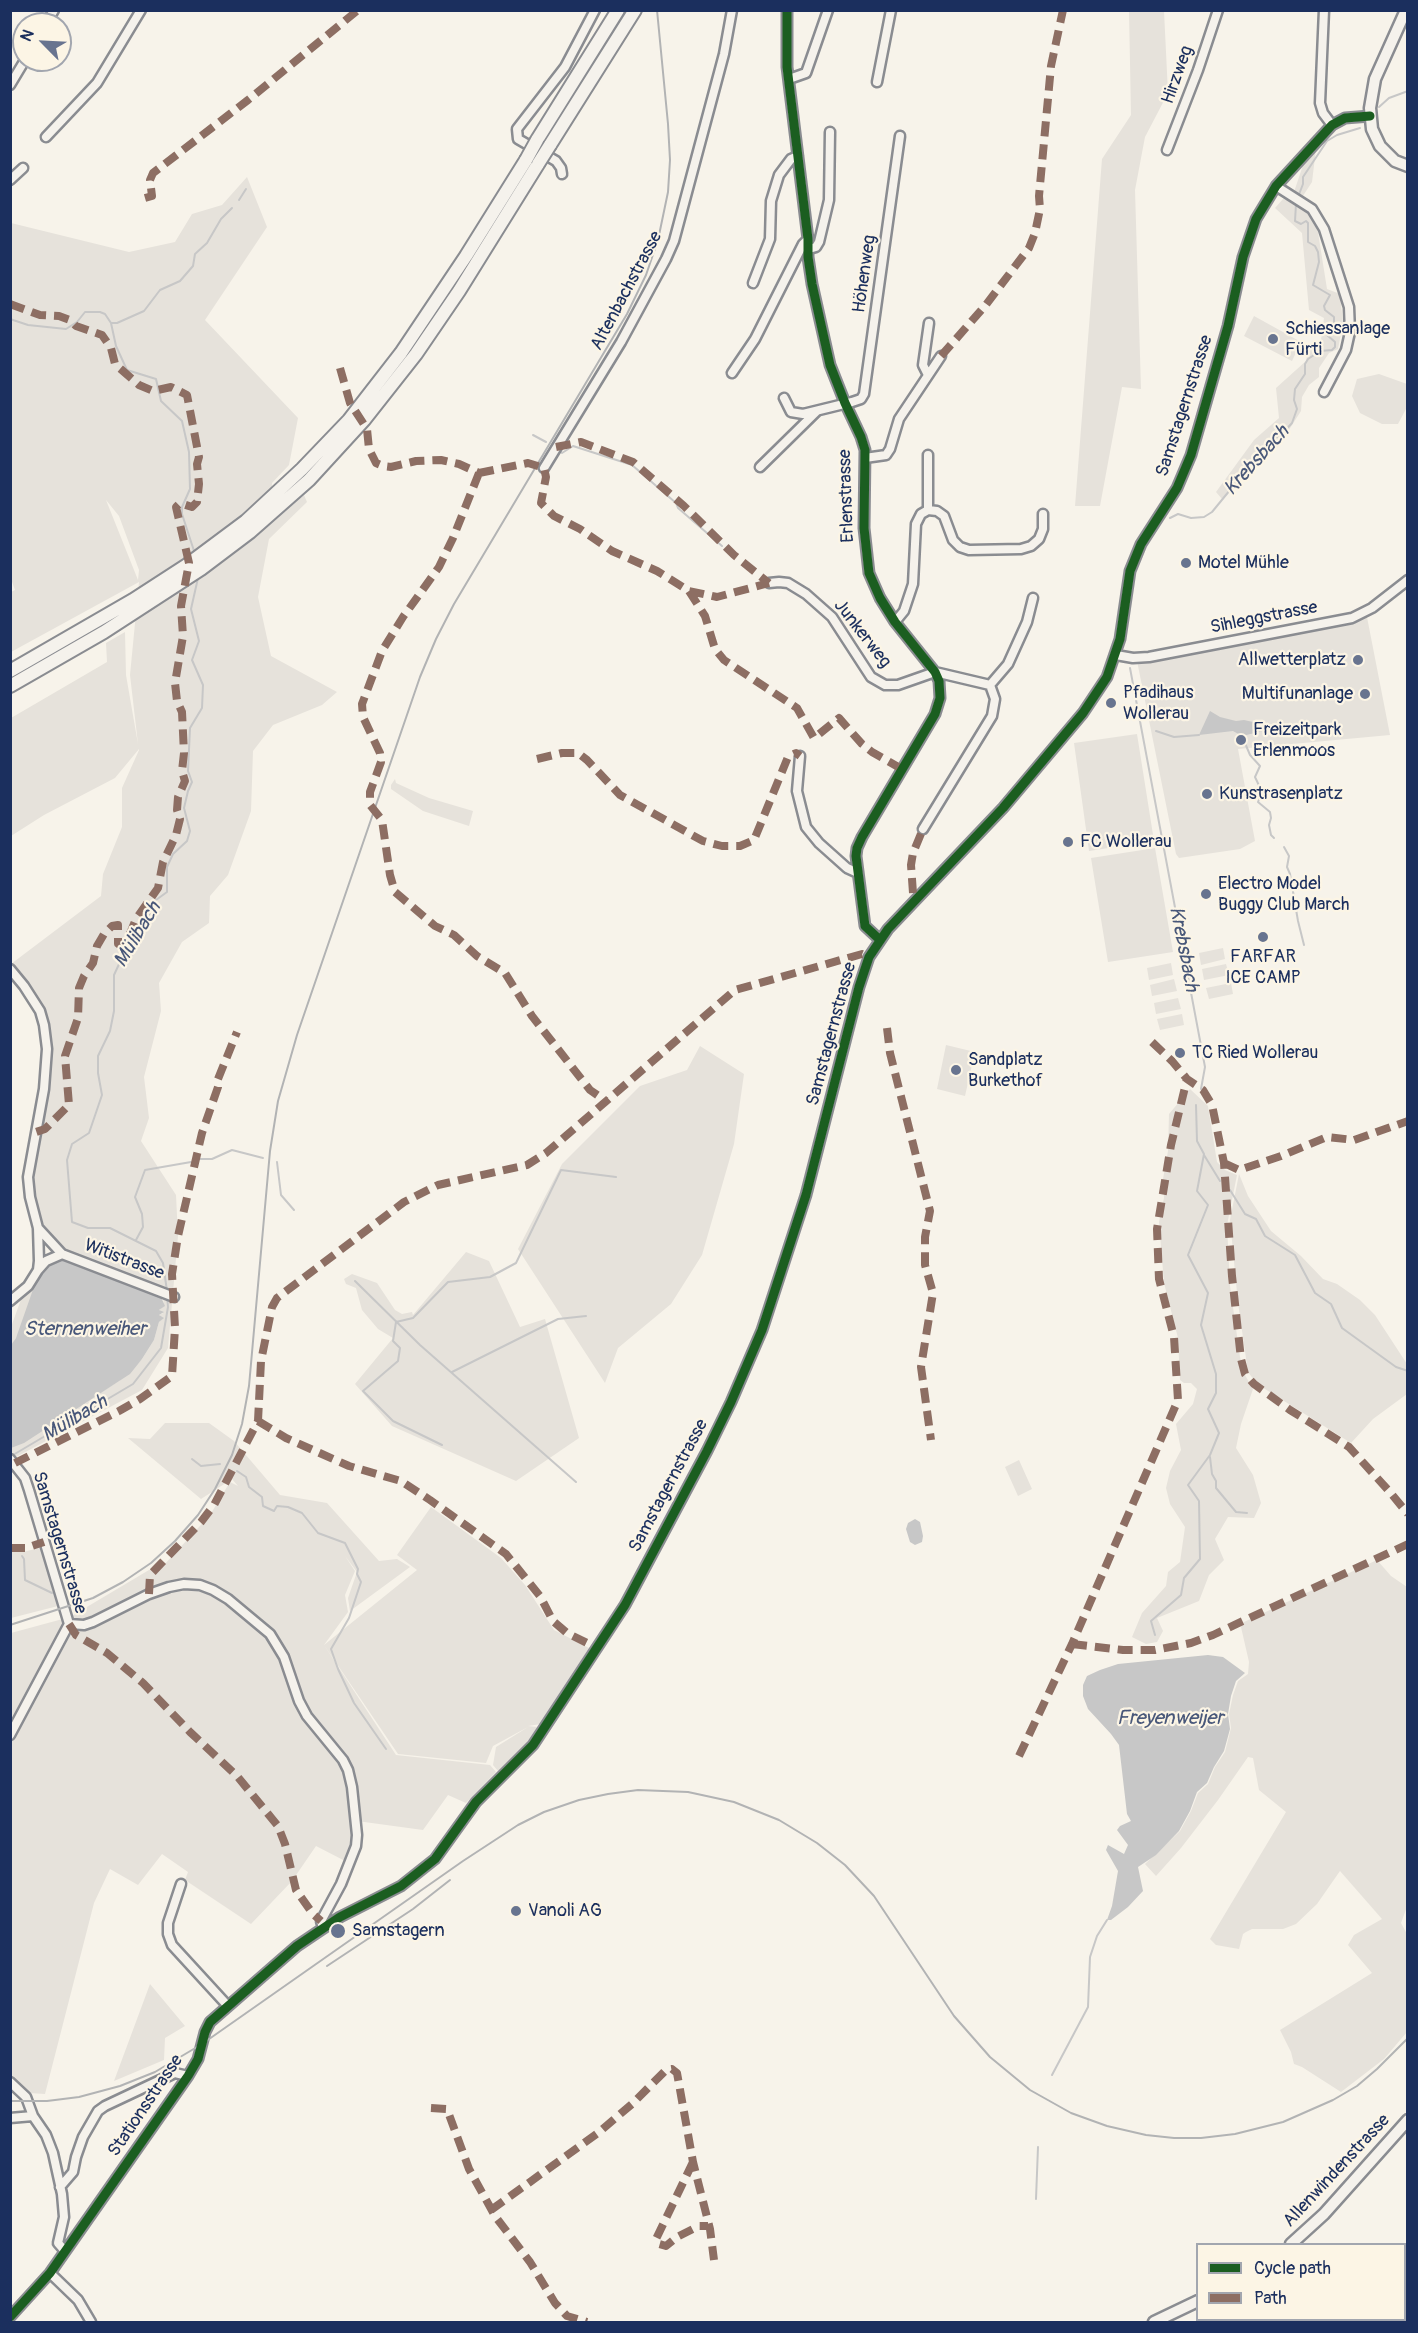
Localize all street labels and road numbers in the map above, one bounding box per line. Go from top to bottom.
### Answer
street label: Hirzweg [1158,43,1198,107]
street label: Altenbachstrasse [587,228,667,354]
street label: Höhenweg [849,234,881,314]
street label: Samstagernstrasse [1152,333,1218,479]
street label: Erlenstrasse [835,449,859,543]
street label: Junkerweg [829,596,895,672]
street label: Sihleggstrasse [1209,597,1319,639]
street label: Samstagernstrasse [802,960,862,1108]
street label: Witistrasse [81,1235,167,1285]
street label: Samstagernstrasse [625,1416,713,1556]
street label: Samstagernstrasse [27,1469,91,1617]
street label: Stationsstrasse [104,2051,188,2161]
street label: Allenwindenstrasse [1279,2110,1395,2232]

